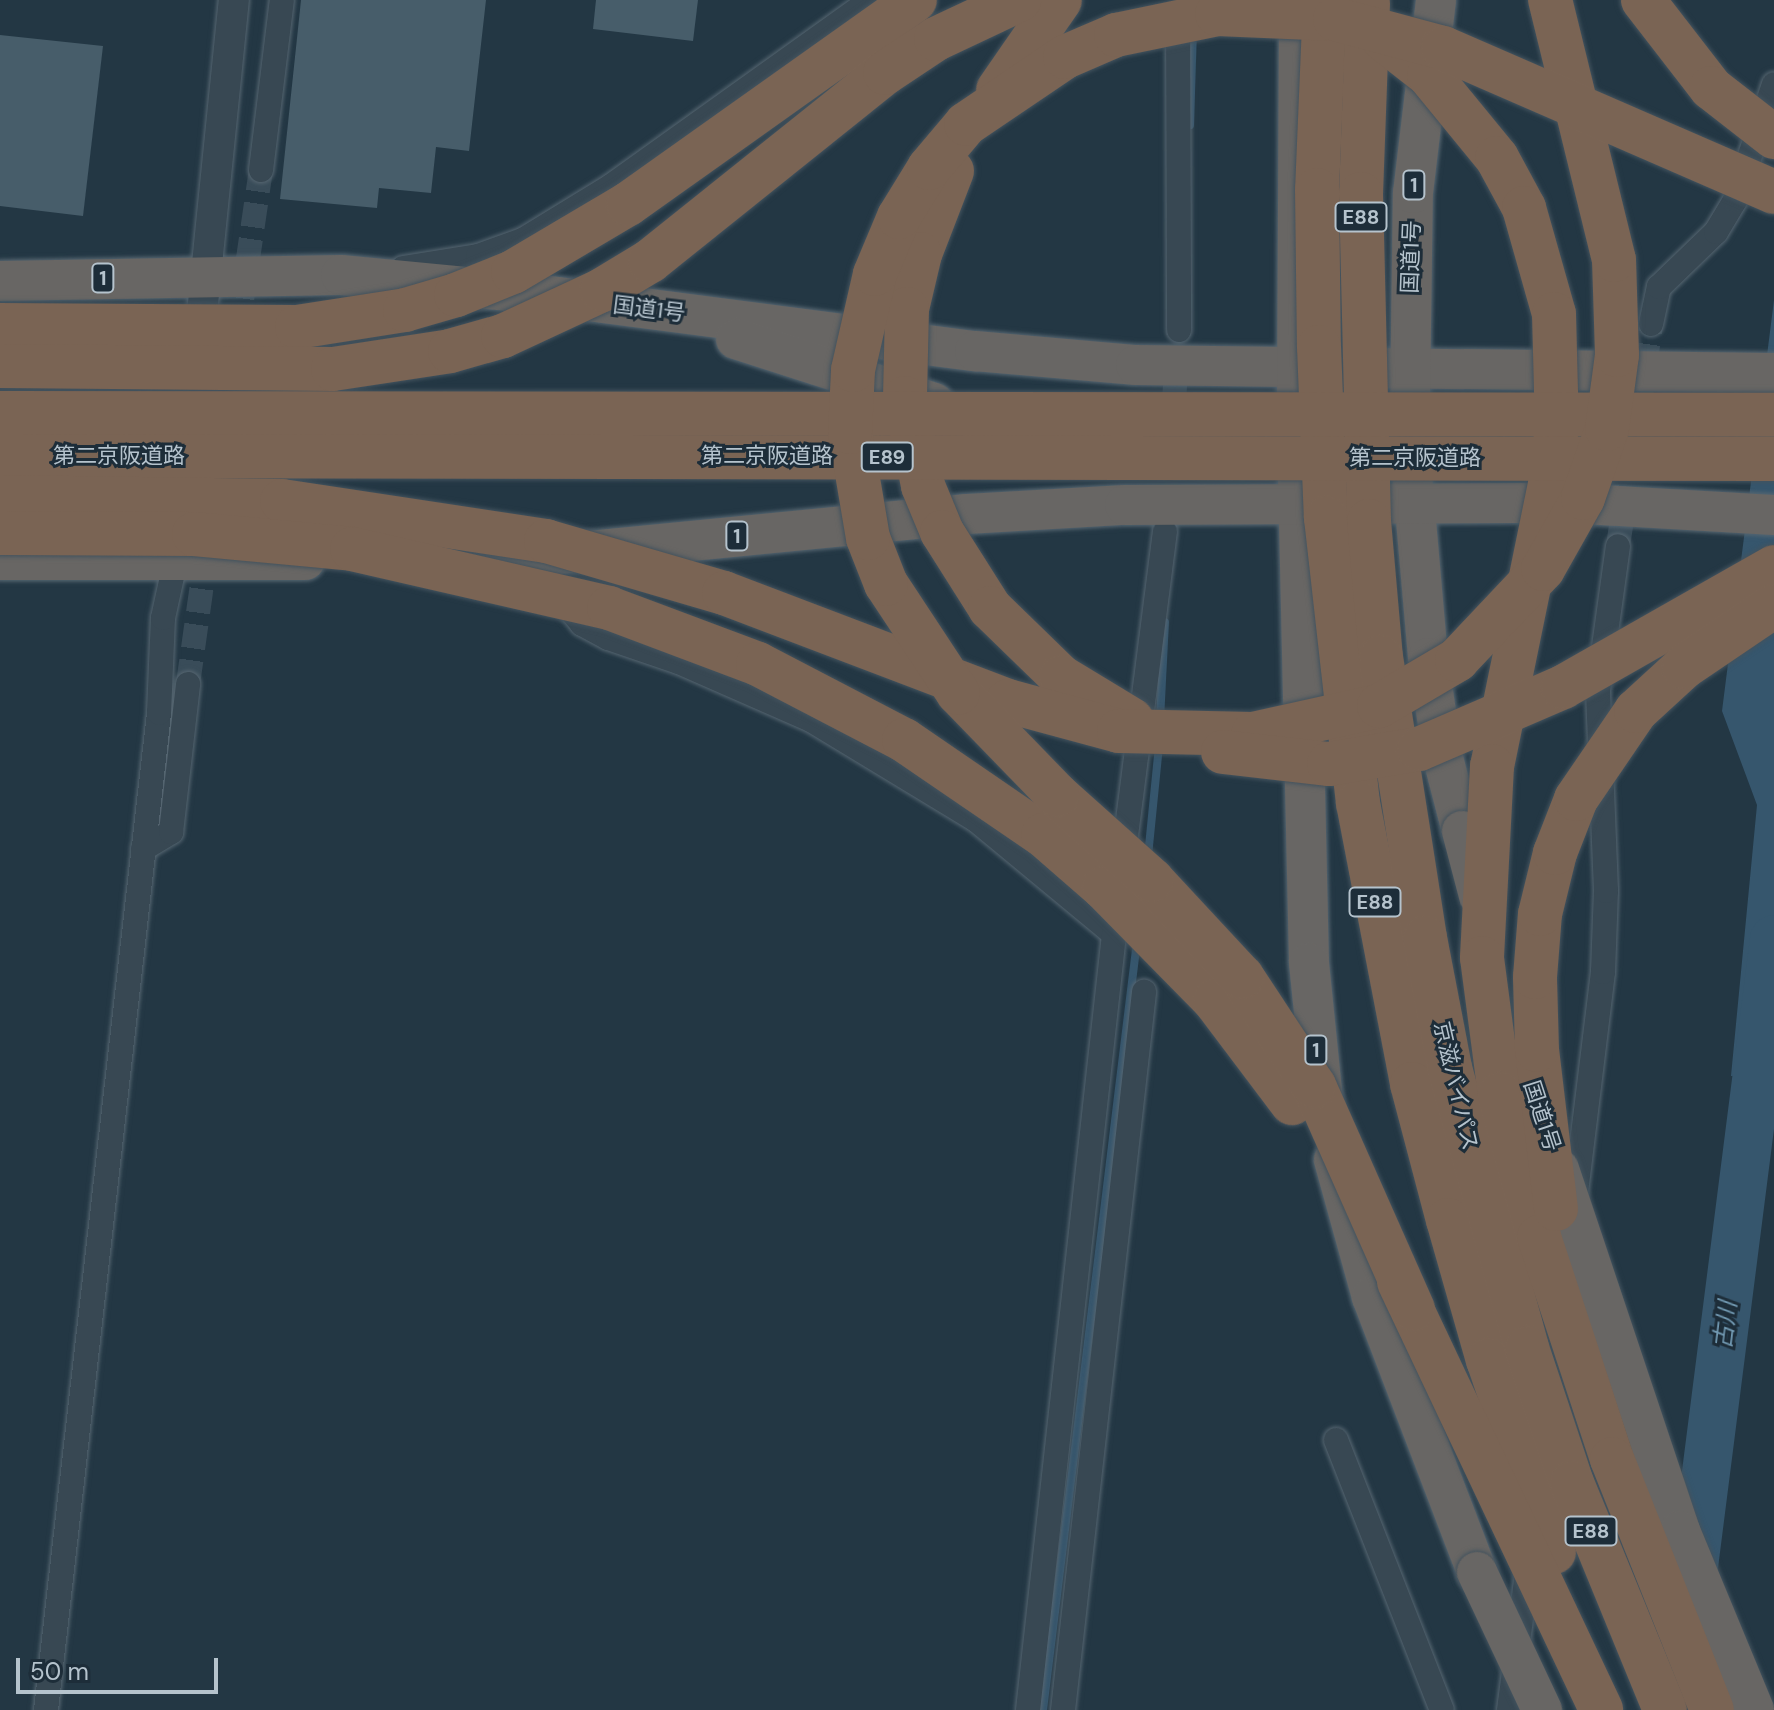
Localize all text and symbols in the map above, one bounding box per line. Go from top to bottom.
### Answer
road number: 1 [1402,169,1426,201]
road number: E88 [1333,201,1389,233]
street label: 国道1号 [1397,220,1425,294]
road number: 1 [91,262,115,294]
street label: 国道1号 [611,291,687,327]
road number: E89 [859,441,915,473]
street label: 第二京阪道路 [53,443,185,469]
street label: 第二京阪道路 [701,443,833,469]
street label: 第二京阪道路 [1349,445,1481,471]
road number: 1 [725,520,749,552]
road number: E88 [1347,886,1403,918]
street label: 京滋バイパス [1428,1019,1484,1153]
road number: 1 [1304,1034,1328,1066]
street label: 国道1号 [1518,1077,1566,1155]
water label: 古川 [1708,1299,1742,1351]
road number: E88 [1563,1515,1619,1547]
scale bar [20,1642,222,1692]
text: 50 m [30,1656,89,1687]

